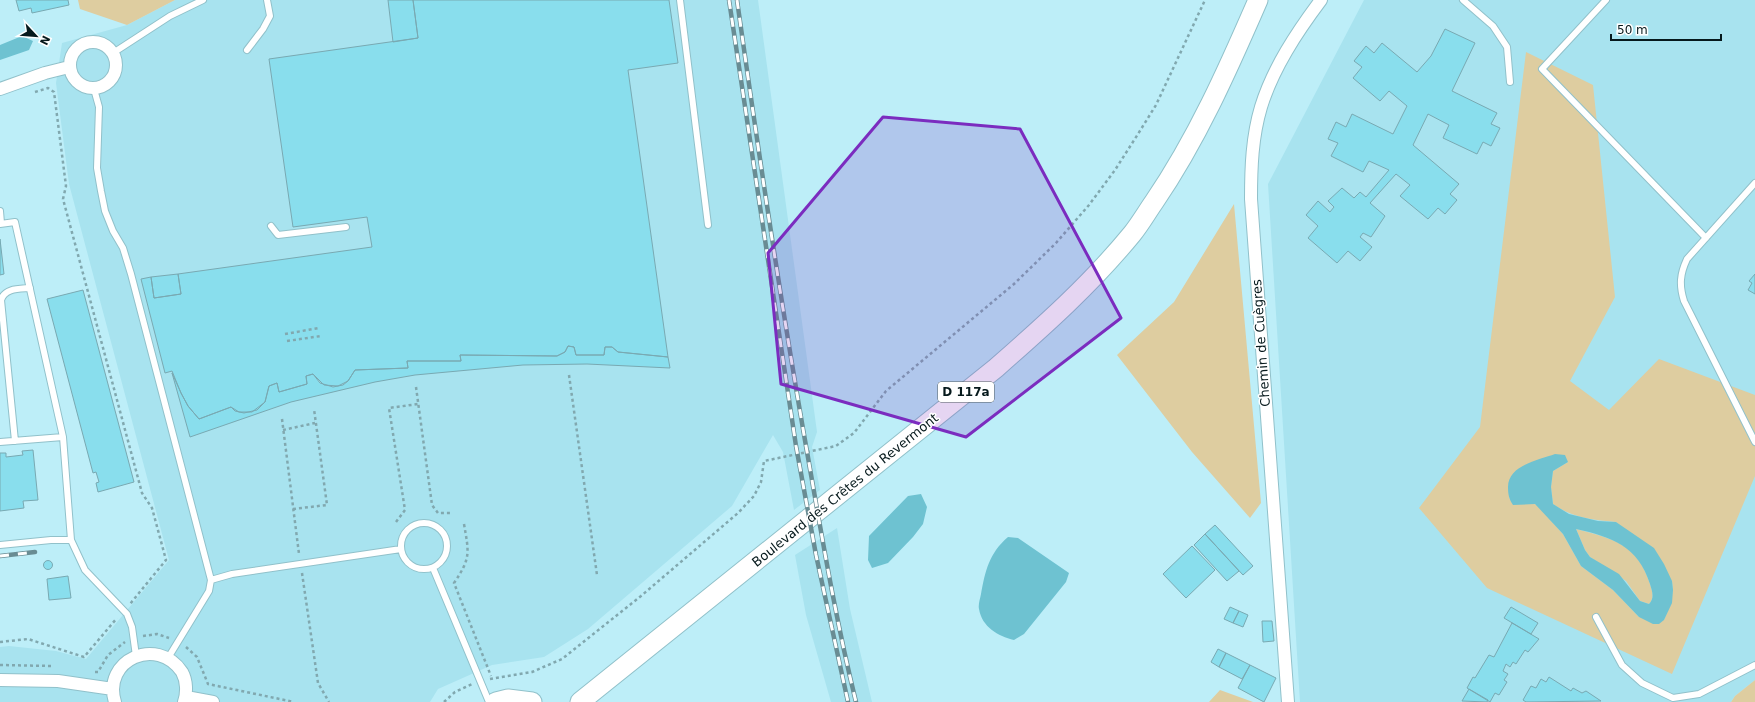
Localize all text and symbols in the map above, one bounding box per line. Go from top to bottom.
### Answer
north arrow [16,16,56,56]
scale bar [1611,16,1721,42]
text: 50 m [1617,23,1648,37]
text: N [37,33,52,47]
street label: Chemin de Cuègres [1249,279,1273,407]
road number: D 117a [938,382,994,402]
street label: Boulevard des Crêtes du Revermont [749,410,941,570]

